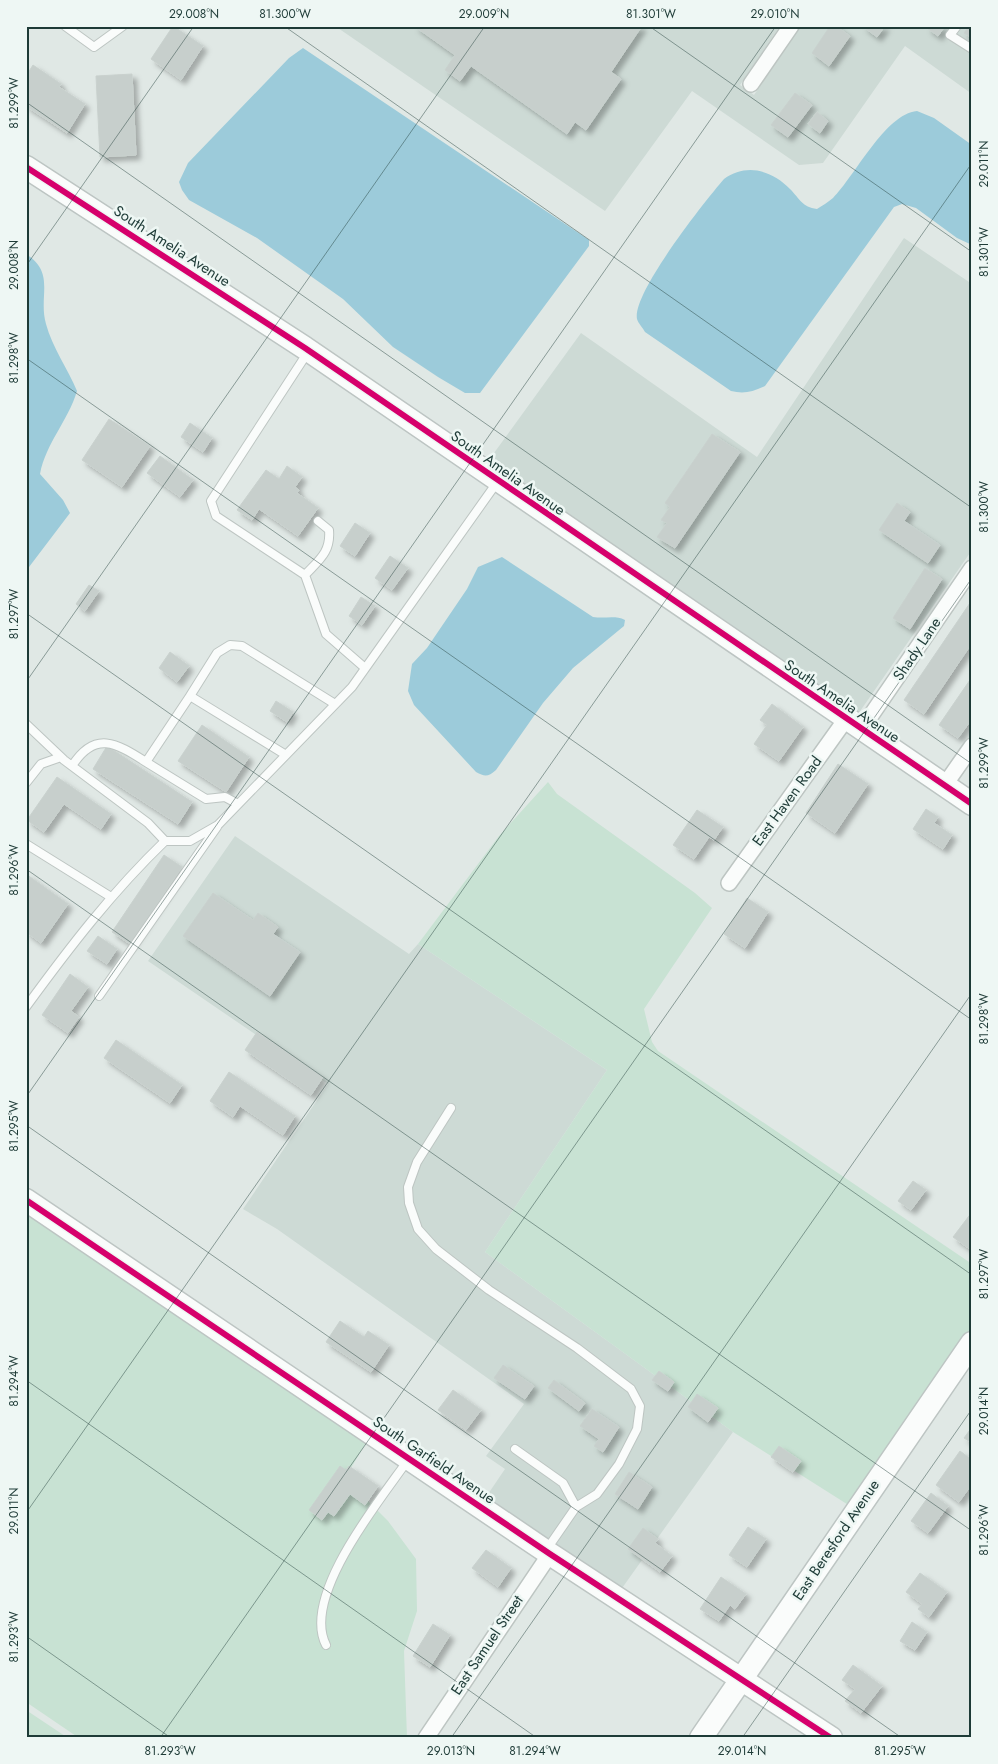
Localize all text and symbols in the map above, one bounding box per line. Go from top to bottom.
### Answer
text: 29.008°N [169,5,219,23]
text: 81.300°W [259,5,311,23]
text: 29.009°N [459,5,509,23]
text: 81.301°W [626,5,676,23]
text: 29.010°N [751,5,799,23]
text: 81.299°W [5,77,23,129]
text: 29.011°N [975,140,993,188]
street label: South Amelia Avenue [109,200,235,292]
text: 81.301°W [975,227,993,277]
text: 29.008°N [5,240,23,290]
text: 81.298°W [5,332,23,384]
street label: South Amelia Avenue [446,425,570,521]
text: 81.300°W [975,481,993,533]
text: 81.297°W [5,589,23,639]
street label: Shady Lane [888,613,947,685]
street label: South Amelia Avenue [780,654,904,748]
text: 81.299°W [975,737,993,789]
street label: East Haven Road [747,752,827,850]
text: 81.296°W [5,844,23,896]
text: 81.298°W [975,993,993,1045]
text: 81.295°W [5,1100,23,1152]
text: 81.297°W [975,1249,993,1299]
text: 81.294°W [5,1355,23,1407]
text: 29.014°N [975,1387,993,1435]
street label: South Garfield Avenue [368,1411,500,1509]
street label: East Beresford Avenue [787,1475,885,1605]
text: 29.011°N [5,1487,23,1535]
text: 81.296°W [975,1504,993,1556]
street label: East Samuel Street [445,1590,529,1699]
text: 81.293°W [5,1611,23,1663]
text: 81.293°W [144,1742,196,1760]
text: 29.013°N [427,1742,475,1760]
text: 81.294°W [509,1742,561,1760]
text: 29.014°N [718,1742,766,1760]
text: 81.295°W [874,1742,926,1760]

